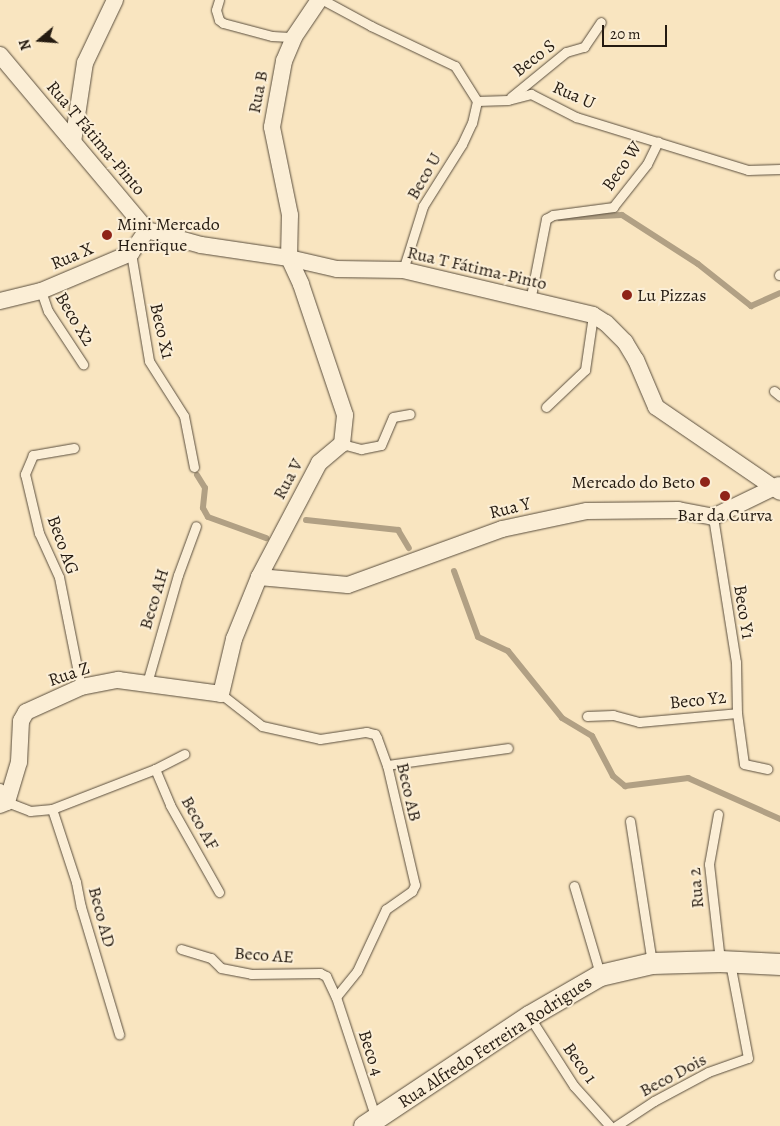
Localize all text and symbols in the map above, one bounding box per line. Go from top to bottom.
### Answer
north arrow [15,15,65,65]
scale bar [605,15,670,47]
text: 20 m [610,24,641,44]
street label: Beco S [508,35,560,81]
text: N [15,37,36,53]
street label: Rua B [243,69,273,115]
street label: Rua T Fátima-Pinto [42,76,150,200]
street label: Rua U [549,76,599,114]
street label: Beco W [597,137,647,195]
street label: Beco U [402,149,446,203]
place label: Mini Mercado Henrique [117,214,220,256]
marker: Mini Mercado Henrique [101,229,113,241]
street label: Rua X [48,237,96,275]
street label: Rua T Fátima-Pinto [405,241,549,295]
place label: Lu Pizzas [637,284,706,306]
street label: Beco X2 [51,288,99,350]
marker: Lu Pizzas [621,289,633,301]
street label: Beco X1 [145,301,179,361]
street label: Rua V [268,455,308,503]
place label: Mercado do Beto [572,471,695,493]
marker: Mercado do Beto [699,476,711,488]
marker: Bar da Curva [719,490,731,502]
street label: Rua Y [487,492,533,524]
place label: Bar da Curva [677,504,773,526]
street label: Beco AG [42,513,84,577]
street label: Beco AH [135,566,173,632]
street label: Beco Y1 [729,583,759,641]
street label: Rua Z [45,657,93,691]
street label: Beco Y2 [669,686,727,714]
street label: Beco AB [392,760,426,824]
street label: Beco AF [176,792,224,854]
street label: Rua 2 [683,867,709,909]
street label: Beco AD [84,884,120,950]
street label: Beco AE [233,942,295,968]
street label: Rua Alfredo Ferreira Rodrigues [394,971,596,1113]
street label: Beco 4 [354,1027,388,1079]
street label: Beco 1 [558,1039,602,1087]
street label: Beco Dois [636,1048,710,1102]

